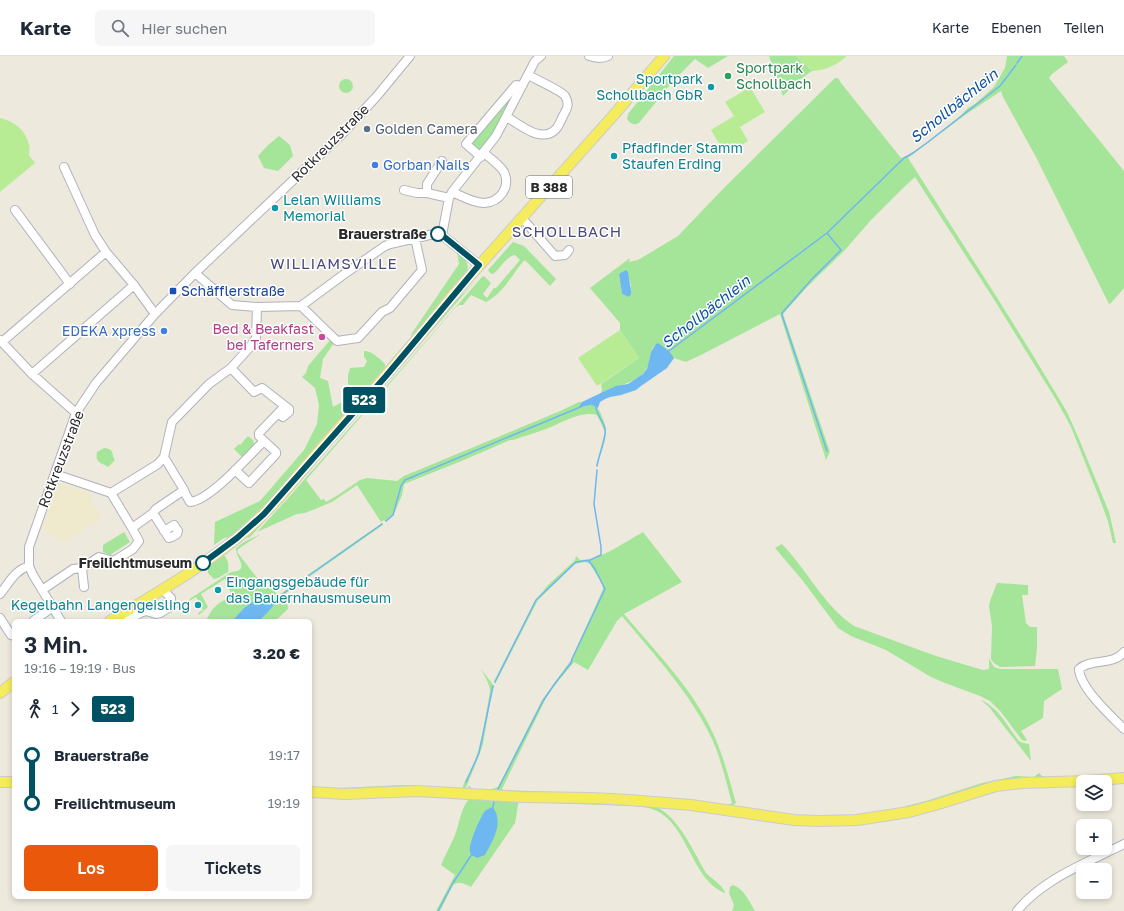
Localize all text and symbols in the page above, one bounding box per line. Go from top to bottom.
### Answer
search box [95,10,375,46]
text: Karte [20,16,71,39]
icon: search [109,17,131,39]
text: Hier suchen [141,19,227,37]
text: Karte [932,19,969,36]
text: Ebenen [991,19,1042,36]
text: Teilen [1064,19,1104,36]
place label: Sportpark Schollbach [736,59,811,92]
water label: Schollbächlein [906,64,1001,146]
place label: Sportpark Schollbach GbR [596,70,703,103]
marker: Sportpark Schollbach [723,71,733,81]
marker: Sportpark Schollbach GbR [706,82,716,92]
street label: Rotkreuzstraße [287,100,372,185]
place label: Golden Camera [375,120,478,137]
marker: Golden Camera [362,124,372,134]
place label: Pfadfinder Stamm Staufen Erding [622,139,743,172]
marker: Pfadfinder Stamm Staufen Erding [609,151,619,161]
place label: Gorban Nails [383,156,470,173]
marker: Gorban Nails [370,160,380,170]
road number: B 388 [526,176,572,198]
place label: Lelan Williams Memorial [283,191,381,224]
marker: Lelan Williams Memorial [270,203,280,213]
district label: SCHOLLBACH [512,222,622,240]
place label: Brauerstraße [338,225,427,242]
marker: Brauerstraße [430,226,446,242]
district label: WILLIAMSVILLE [270,254,398,272]
water label: Schollbächlein [658,271,754,351]
place label: Schäfflerstraße [181,282,285,299]
marker: Schäfflerstraße [168,286,178,296]
place label: Bed & Beakfast bei Taferners [212,320,314,353]
place label: EDEKA xpress [62,322,156,339]
marker: EDEKA xpress [159,326,169,336]
marker: Bed & Beakfast bei Taferners [317,332,327,342]
line badge: 523 [341,387,387,413]
text: 523 [351,391,377,408]
street label: Rotkreuzstraße [34,408,87,510]
place label: Freilichtmuseum [78,554,192,571]
marker: Freilichtmuseum [195,555,211,571]
place label: Eingangsgebäude für das Bauernhausmuseum [226,573,391,606]
marker: Eingangsgebäude für das Bauernhausmuseum [213,585,223,595]
place label: Kegelbahn Langengeisling [11,596,190,613]
marker: Kegelbahn Langengeisling [193,600,203,610]
text: 3 Min. [24,631,88,658]
text: 3.20 € [253,644,300,662]
text: 19:16 – 19:19 · Bus [24,660,136,676]
icon: walk [24,698,46,720]
icon: forward [64,698,86,720]
text: 523 [100,700,126,717]
text: 1 [52,701,58,717]
text: Brauerstraße [54,746,149,764]
text: 19:17 [269,747,300,763]
map controls [1076,775,1112,899]
button: layers [1076,775,1112,811]
text: Freilichtmuseum [54,794,176,812]
text: 19:19 [268,795,300,811]
button: + [1076,819,1112,855]
button: Los [24,845,158,891]
button: Tickets [166,845,300,891]
button: − [1076,863,1112,899]

